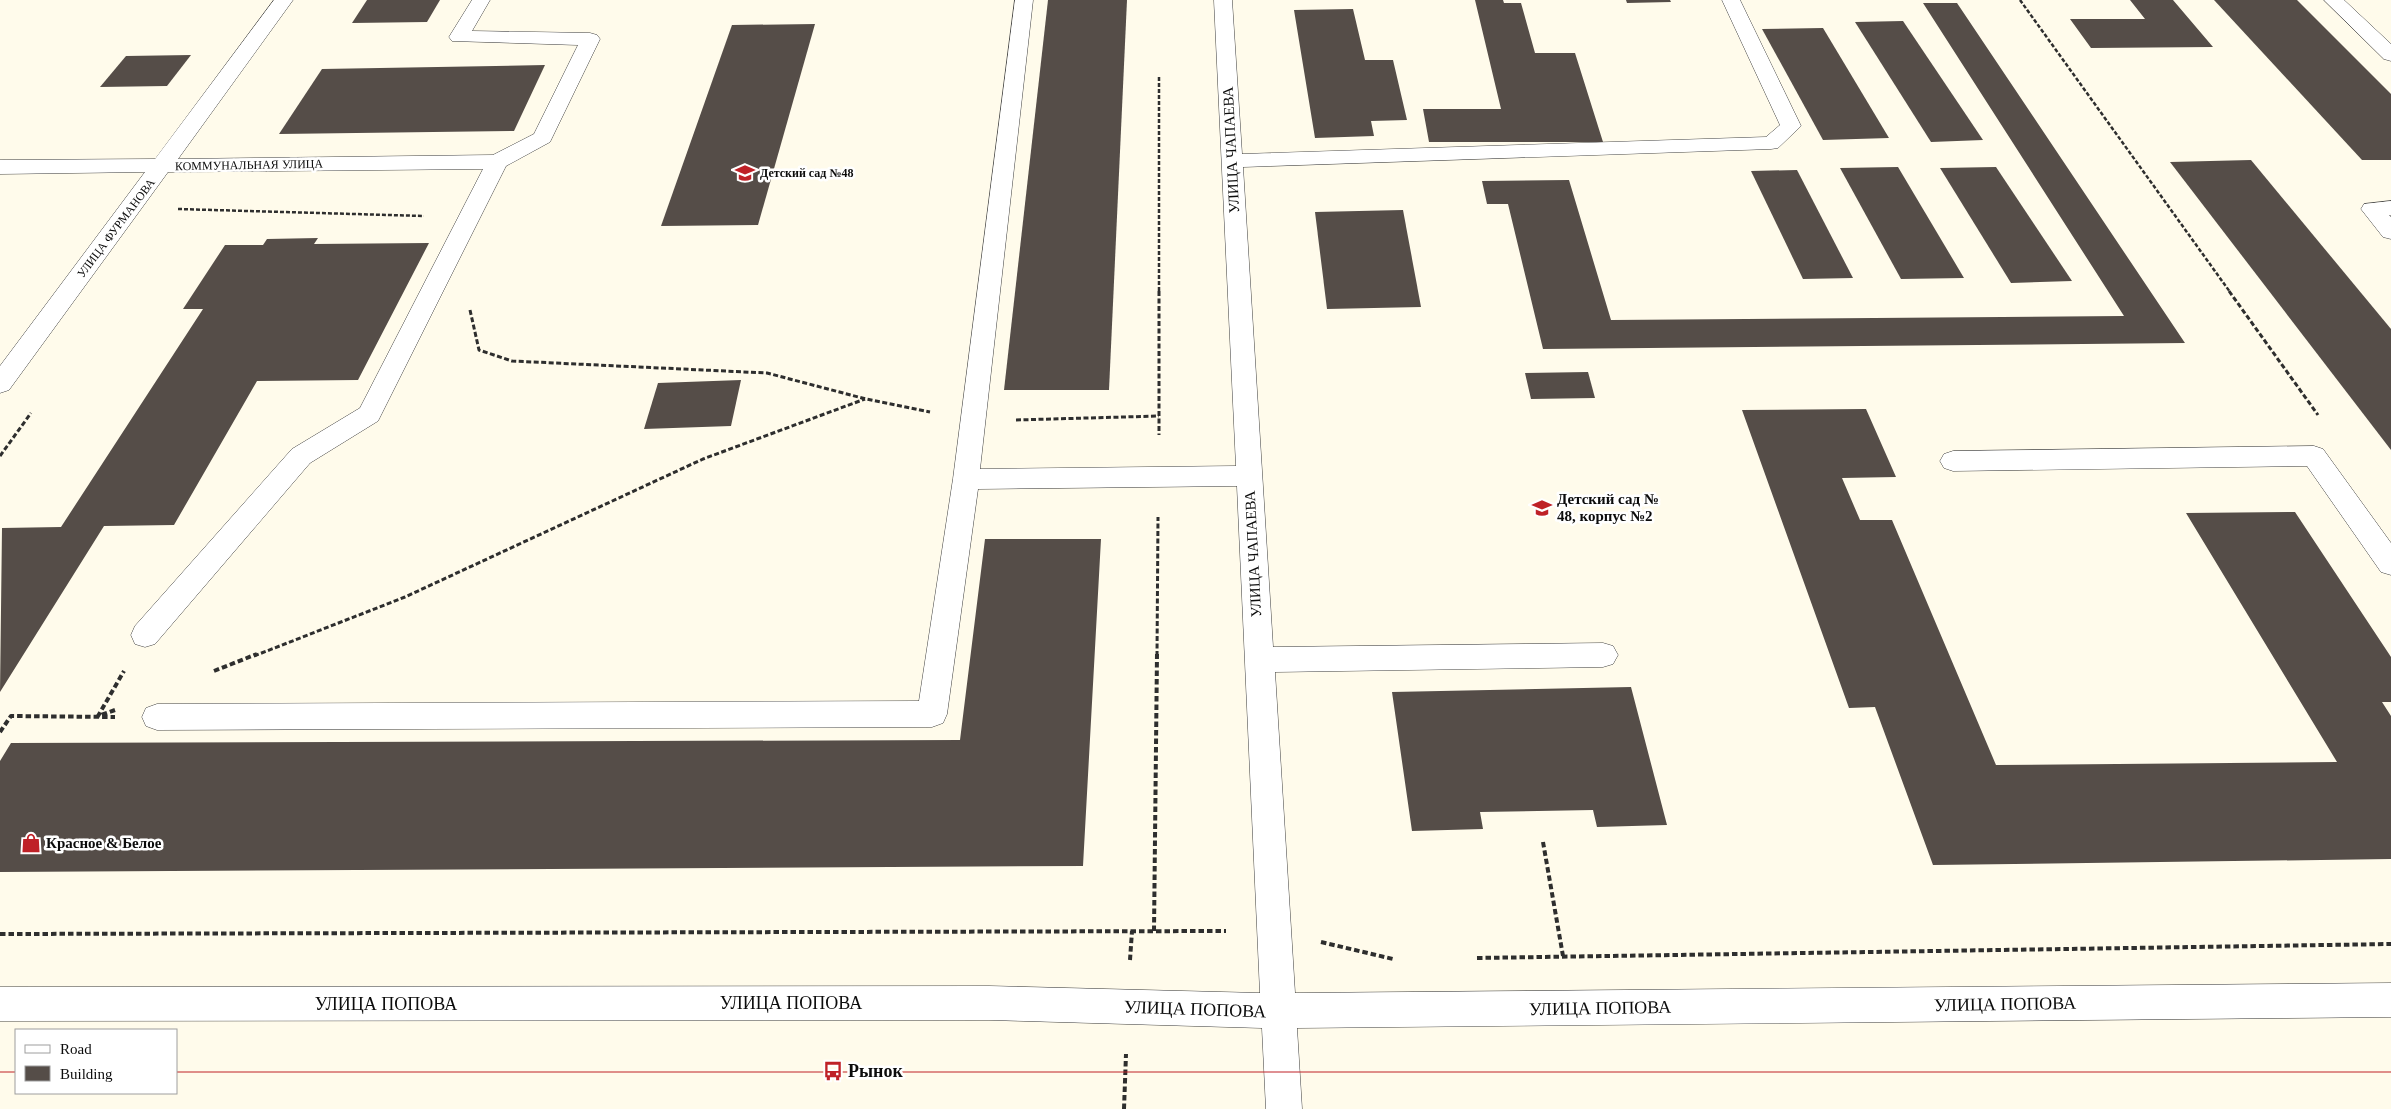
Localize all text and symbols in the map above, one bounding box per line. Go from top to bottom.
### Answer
street label: УЛИЦА ЧАПАЕВА [1220,86,1242,214]
street label: КОММУНАЛЬНАЯ УЛИЦА [175,157,324,173]
school or university icon: Детский сад №48 [734,162,756,184]
place label: Детский сад №48 [760,166,853,180]
street label: УЛИЦА ФУРМАНОВА [74,175,158,280]
street label: УЛИЦА ЧАПАЕВА [1242,490,1264,618]
place label: Детский сад № 48, корпус №2 [1557,491,1659,524]
school or university icon: Детский сад № 48, корпус №2 [1531,497,1553,519]
shop icon: Красное & Белое [20,832,42,854]
place label: Красное & Белое [46,835,162,851]
street label: УЛИЦА ПОПОВА [720,993,862,1013]
street label: УЛИЦА ПОПОВА [1934,993,2076,1015]
street label: УЛИЦА ПОПОВА [315,994,457,1014]
street label: УЛИЦА ПОПОВА [1124,997,1266,1021]
street label: УЛИЦА ПОПОВА [1529,997,1671,1019]
legend [15,1029,178,1094]
text: Road [60,1041,92,1057]
bus stop icon: Рынок [822,1060,844,1082]
place label: Рынок [848,1061,903,1081]
text: Building [60,1066,113,1082]

